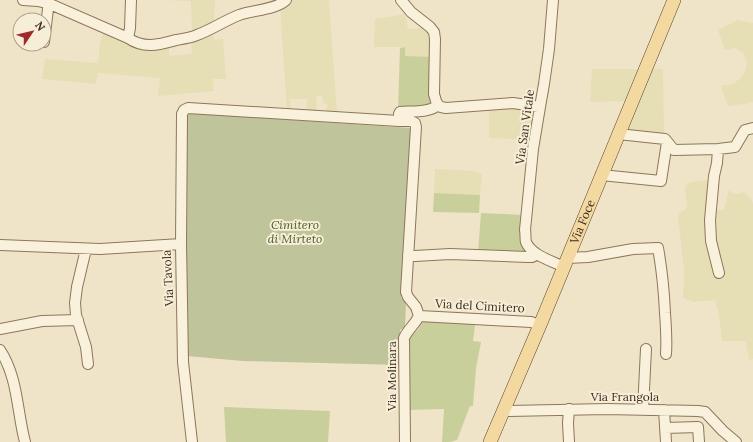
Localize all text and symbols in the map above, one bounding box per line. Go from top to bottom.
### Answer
north arrow [12,12,52,52]
text: N [32,19,49,34]
street label: Via San Vitale [512,88,537,166]
street label: Via Foce [566,197,598,247]
park label: Cimitero di Mirteto [268,217,322,246]
street label: Via Tavola [159,250,177,308]
street label: Via del Cimitero [434,296,525,315]
street label: Via Molinara [384,341,399,412]
street label: Via Frangola [590,389,659,404]

